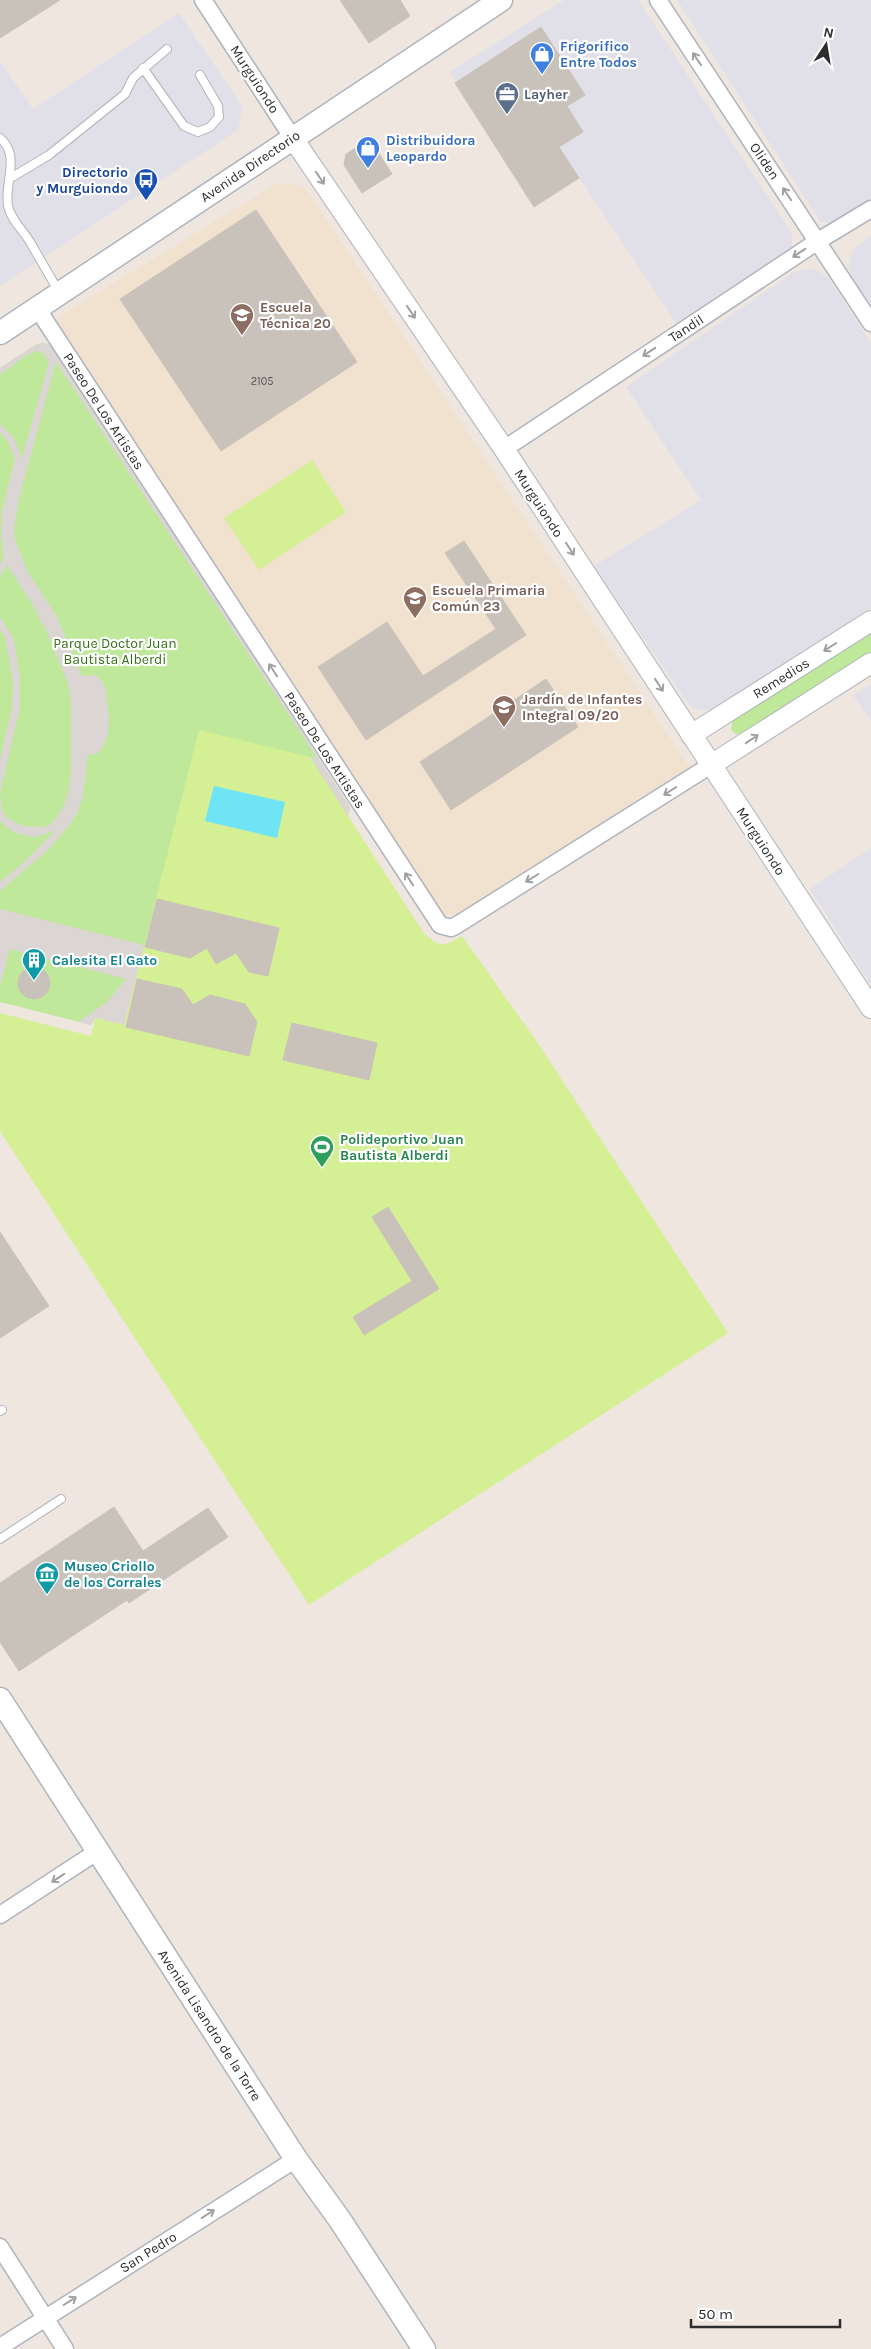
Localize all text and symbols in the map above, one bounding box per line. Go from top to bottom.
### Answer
north arrow [801,20,851,70]
text: N [822,23,835,42]
place label: Frigorifico Entre Todos [560,38,637,71]
shop icon: Frigorifico Entre Todos [529,41,555,75]
street label: Murguiondo [226,42,283,117]
one-way arrow [692,52,702,66]
office icon: Layher [494,81,520,115]
place label: Layher [524,86,568,103]
street label: Avenida Directorio [197,127,303,206]
place label: Distribuidora Leopardo [386,132,475,165]
shop icon: Distribuidora Leopardo [355,135,381,169]
street label: Oliden [746,140,783,183]
place label: Directorio y Murguiondo [36,164,128,197]
bus stop icon: Directorio y Murguiondo [133,167,159,201]
one-way arrow [315,171,325,185]
one-way arrow [782,187,792,201]
one-way arrow [793,248,807,258]
place label: Escuela Técnica 20 [260,299,331,332]
school or university icon: Escuela Técnica 20 [229,302,255,336]
one-way arrow [406,305,416,319]
street label: Tandil [666,311,707,346]
one-way arrow [643,347,657,357]
street label: Paseo De Los Artistas [59,350,148,473]
house number: 2105 [251,375,273,388]
street label: Murguiondo [510,466,567,541]
one-way arrow [564,542,575,556]
place label: Escuela Primaria Común 23 [432,582,545,615]
school or university icon: Escuela Primaria Común 23 [402,585,428,619]
park label: Parque Doctor Juan Bautista Alberdi [53,635,177,668]
one-way arrow [823,642,837,652]
street label: Remedios [750,654,813,702]
one-way arrow [267,663,277,677]
one-way arrow [654,678,664,692]
street label: Paseo De Los Artistas [280,689,369,812]
place label: Jardín de Infantes Integral 09/20 [522,691,642,724]
school or university icon: Jardín de Infantes Integral 09/20 [491,694,517,728]
one-way arrow [745,734,759,744]
one-way arrow [663,787,677,797]
street label: Murguiondo [732,804,789,879]
one-way arrow [404,873,414,887]
one-way arrow [526,873,540,883]
building icon: Calesita El Gato [21,947,47,981]
place label: Calesita El Gato [52,952,157,969]
place label: Polideportivo Juan Bautista Alberdi [340,1131,464,1164]
sports icon: Polideportivo Juan Bautista Alberdi [309,1134,335,1168]
place label: Museo Criollo de los Corrales [64,1558,162,1591]
museum icon: Museo Criollo de los Corrales [34,1561,60,1595]
one-way arrow [51,1873,65,1883]
street label: Avenida Lisandro de la Torre [154,1946,265,2104]
one-way arrow [200,2209,214,2219]
street label: San Pedro [117,2228,180,2277]
one-way arrow [63,2296,77,2306]
scale bar [691,2296,840,2328]
text: 50 m [698,2305,733,2323]

